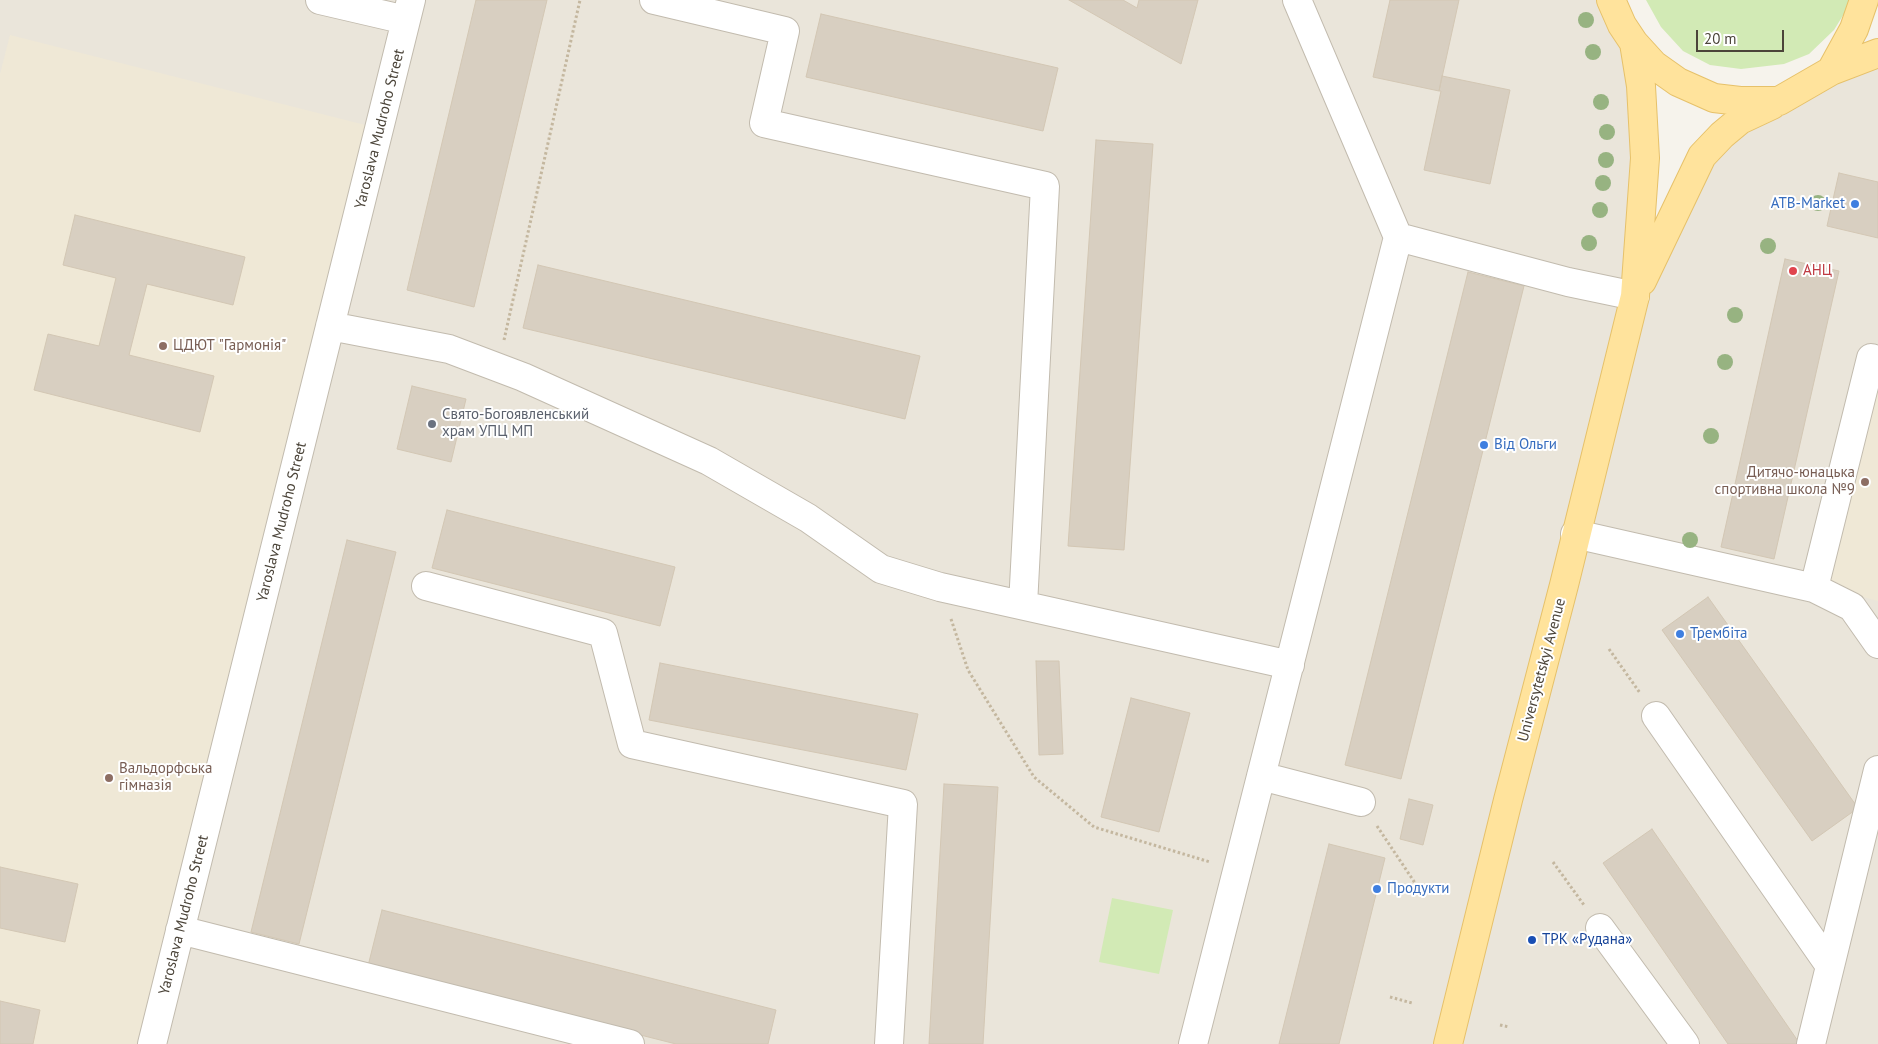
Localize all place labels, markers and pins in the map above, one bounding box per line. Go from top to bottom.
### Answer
place label: ATB-Market [1771,195,1845,213]
marker: ATB-Market [1849,198,1861,210]
place label: АНЦ [1803,262,1832,280]
marker: АНЦ [1787,265,1799,277]
place label: ЦДЮТ "Гармонія" [173,337,286,355]
marker: ЦДЮТ "Гармонія" [157,340,169,352]
place label: Свято-Богоявленський храм УПЦ МП [442,406,589,441]
marker: Свято-Богоявленський храм УПЦ МП [426,418,438,430]
place label: Від Ольги [1494,436,1557,454]
marker: Від Ольги [1478,439,1490,451]
place label: Дитячо-юнацька спортивна школа №9 [1715,464,1855,499]
marker: Дитячо-юнацька спортивна школа №9 [1859,476,1871,488]
place label: Трембіта [1690,625,1748,643]
marker: Трембіта [1674,628,1686,640]
place label: Вальдорфська гімназія [119,760,212,795]
marker: Вальдорфська гімназія [103,772,115,784]
place label: Продукти [1387,880,1449,898]
marker: Продукти [1371,883,1383,895]
place label: ТРК «Рудана» [1542,931,1632,949]
marker: ТРК «Рудана» [1526,934,1538,946]

